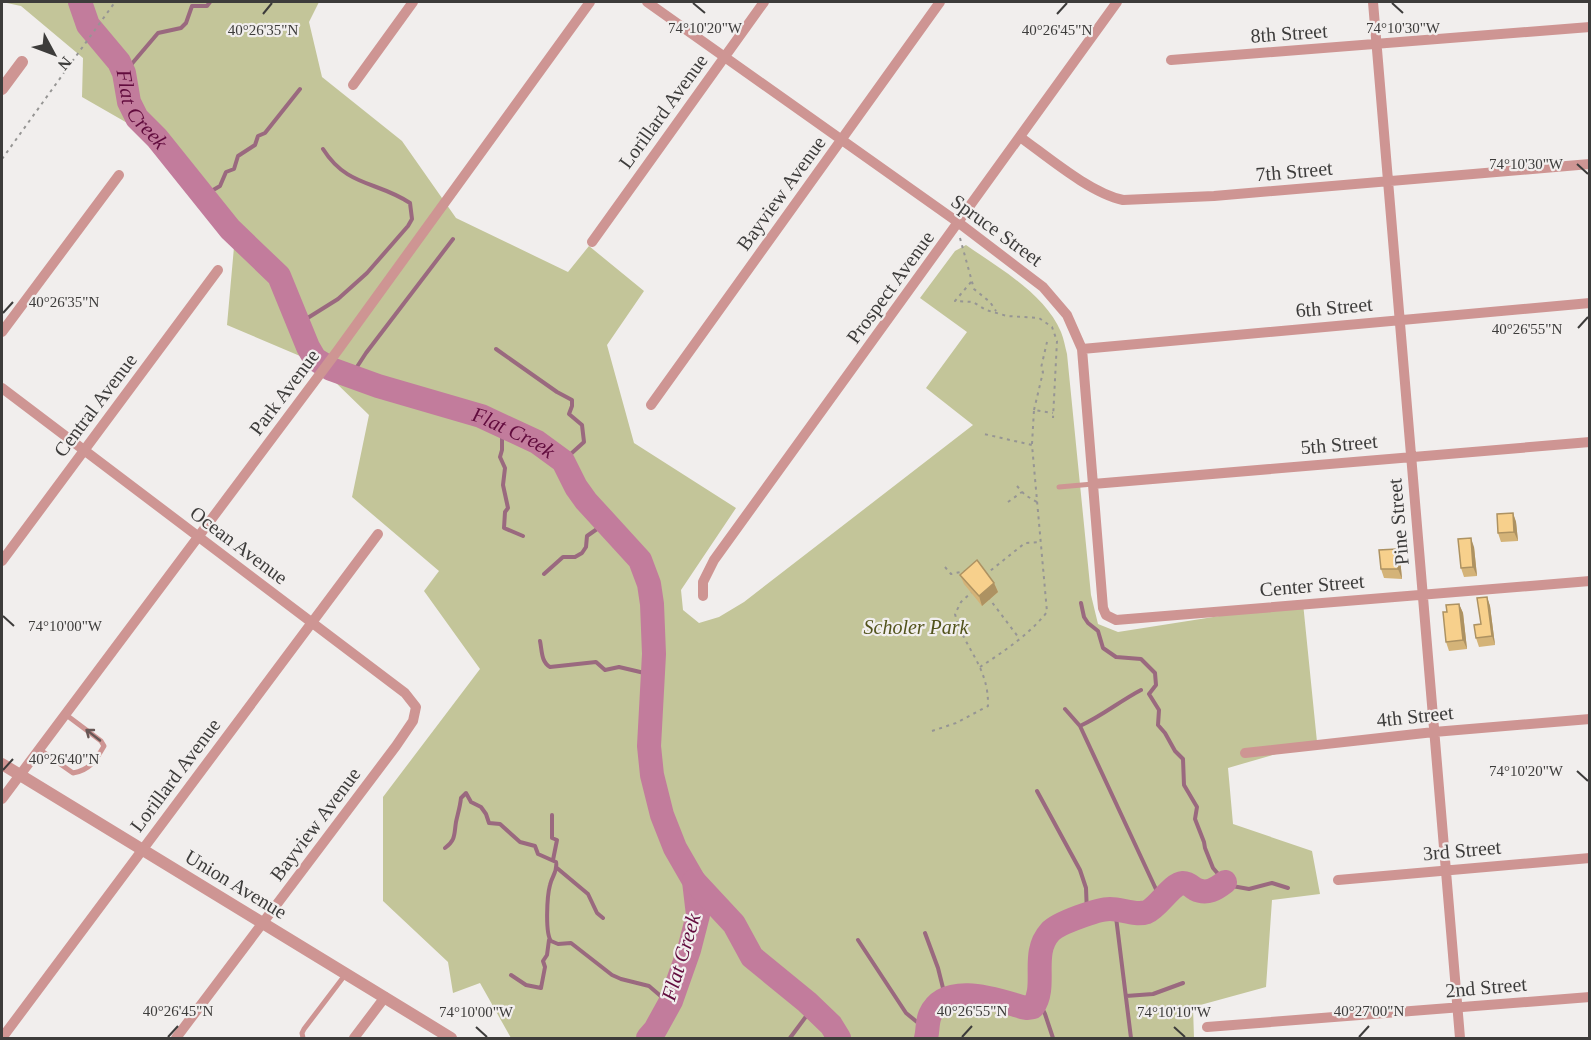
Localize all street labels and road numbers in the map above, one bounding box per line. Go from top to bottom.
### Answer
street label: 8th Street [1250,19,1329,47]
street label: Lorillard Avenue [614,50,712,172]
street label: Bayview Avenue [732,132,831,255]
street label: 7th Street [1255,157,1334,185]
street label: Spruce Street [947,190,1047,271]
street label: Prospect Avenue [842,226,939,348]
street label: 6th Street [1295,293,1374,321]
street label: Park Avenue [245,345,323,439]
street label: Central Avenue [49,349,141,461]
street label: 5th Street [1300,430,1379,458]
street label: Pine Street [1383,477,1413,566]
street label: Ocean Avenue [186,501,292,589]
street label: Center Street [1259,569,1366,601]
street label: 4th Street [1375,701,1455,731]
street label: Lorillard Avenue [125,714,225,836]
street label: Bayview Avenue [265,763,365,885]
street label: 3rd Street [1422,836,1502,864]
street label: Union Avenue [181,845,291,923]
street label: 2nd Street [1444,972,1528,1002]

